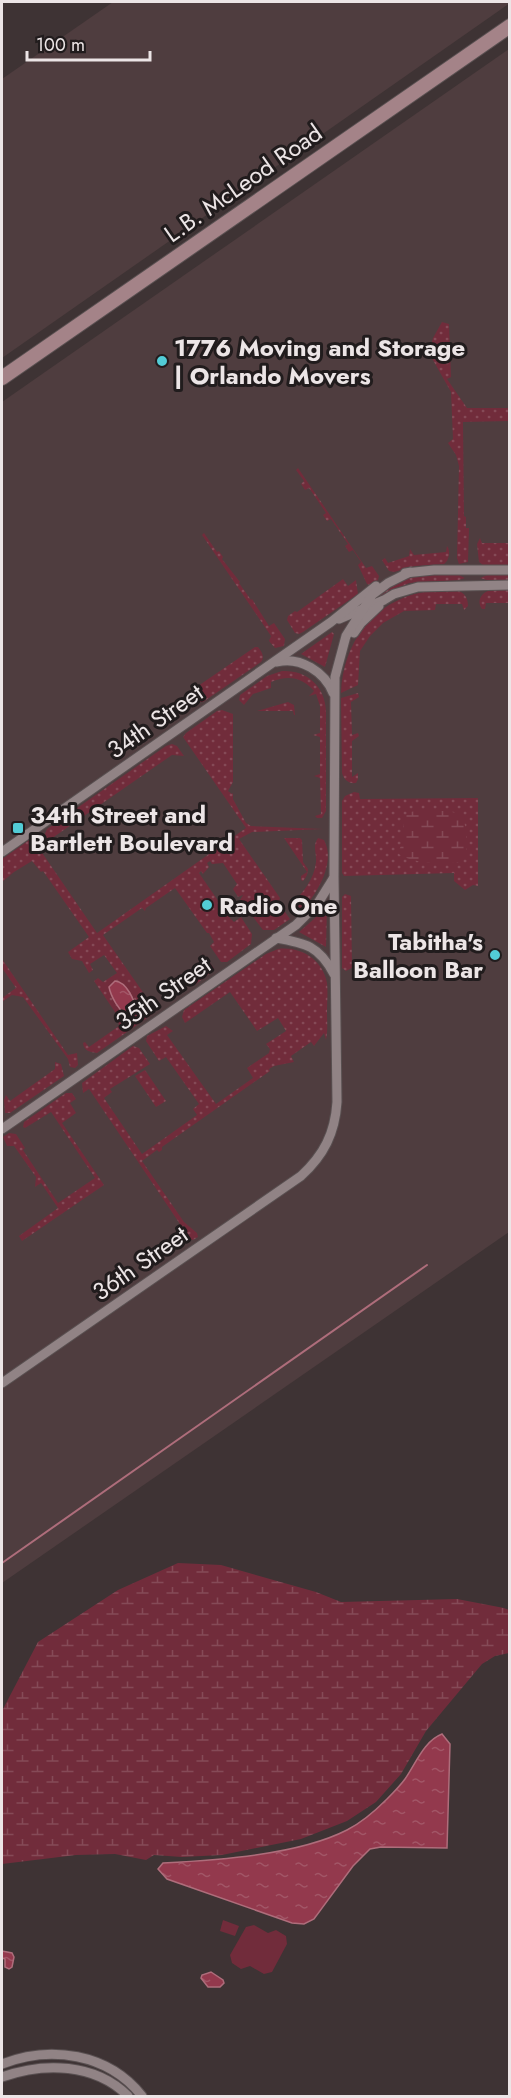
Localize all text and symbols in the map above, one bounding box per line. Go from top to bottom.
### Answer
scale bar [27,24,150,62]
text: 100 m [36,32,85,58]
street label: L.B. McLeod Road [157,115,329,251]
place label: 1776 Moving and Storage | Orlando Movers [174,330,465,393]
marker: 1776 Moving and Storage | Orlando Movers [155,354,169,368]
street label: 34th Street [100,675,210,767]
place label: 34th Street and Bartlett Boulevard [30,797,233,860]
marker: 34th Street and Bartlett Boulevard [11,821,25,835]
place label: Radio One [219,888,338,923]
marker: Radio One [200,898,214,912]
place label: Tabitha's Balloon Bar [353,924,483,987]
street label: 35th Street [108,947,218,1039]
marker: Tabitha's Balloon Bar [488,948,502,962]
street label: 36th Street [85,1217,195,1309]

